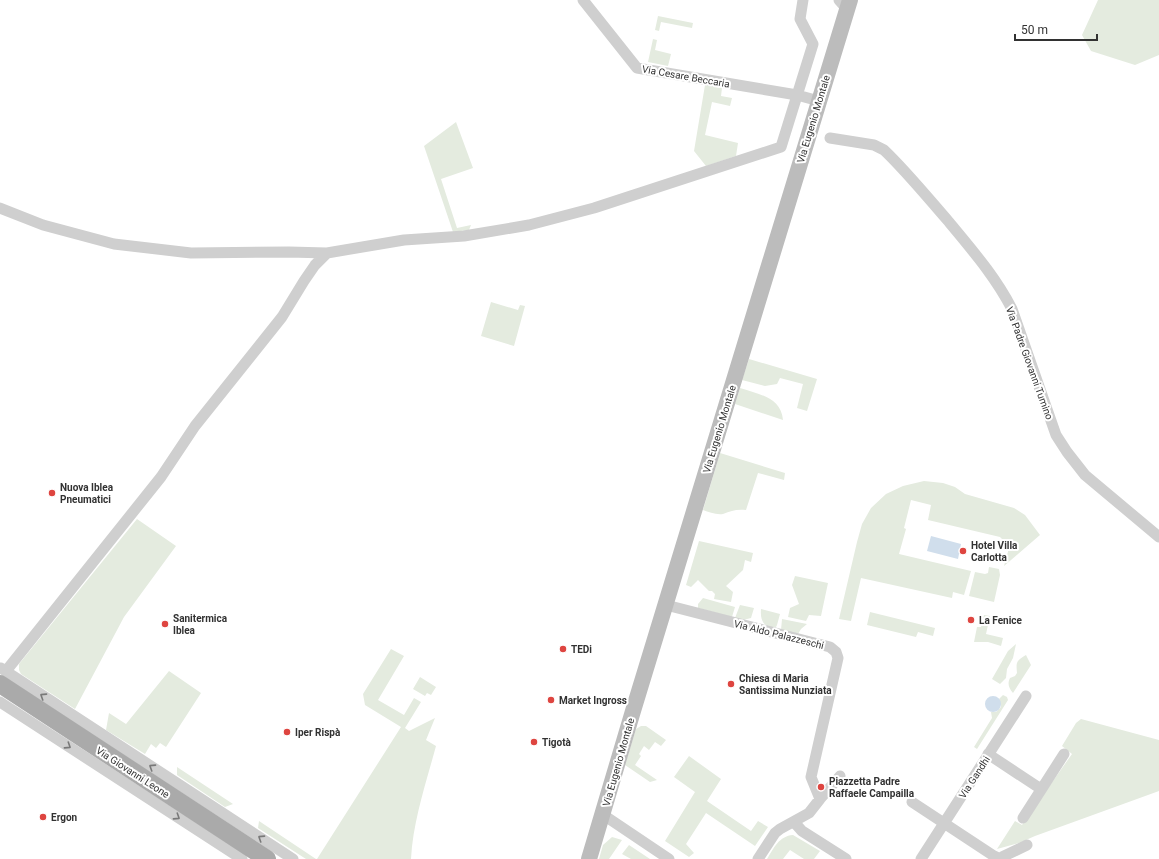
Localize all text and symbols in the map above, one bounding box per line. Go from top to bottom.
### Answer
scale bar [1015,16,1097,42]
text: 50 m [1021,23,1048,37]
street label: Via Cesare Beccaria [641,63,731,90]
street label: Via Eugenio Montale [795,74,832,164]
street label: Via Padre Giovanni Tumino [1004,305,1055,421]
street label: Via Eugenio Montale [701,384,738,474]
place label: Nuova Iblea Pneumatici [60,482,114,505]
marker: Nuova Iblea Pneumatici [47,488,57,498]
place label: Hotel Villa Carlotta [971,540,1018,563]
marker: Hotel Villa Carlotta [958,546,968,556]
place label: Sanitermica Iblea [173,613,228,636]
marker: La Fenice [966,615,976,625]
place label: La Fenice [979,615,1022,626]
street label: Via Aldo Palazzeschi [733,618,825,651]
marker: Sanitermica Iblea [160,619,170,629]
marker: TEDi [558,644,568,654]
place label: TEDi [571,644,592,655]
place label: Chiesa di Maria Santissima Nunziata [739,673,832,696]
marker: Chiesa di Maria Santissima Nunziata [726,679,736,689]
one-way arrow [40,693,47,700]
marker: Market Ingross [546,695,556,705]
place label: Market Ingross [559,695,627,706]
street label: Via Eugenio Montale [601,717,636,808]
marker: Iper Rispà [282,727,292,737]
place label: Iper Rispà [295,727,341,738]
marker: Tigotà [529,737,539,747]
place label: Tigotà [542,737,572,748]
one-way arrow [64,741,71,749]
street label: Via Giovanni Leone [94,745,171,800]
street label: Via Gandhi [957,754,992,800]
one-way arrow [149,764,156,772]
place label: Piazzetta Padre Raffaele Campailla [829,776,915,799]
marker: Piazzetta Padre Raffaele Campailla [816,782,826,792]
marker: Ergon [38,812,48,822]
place label: Ergon [51,812,78,823]
one-way arrow [173,812,180,819]
one-way arrow [258,835,265,842]

